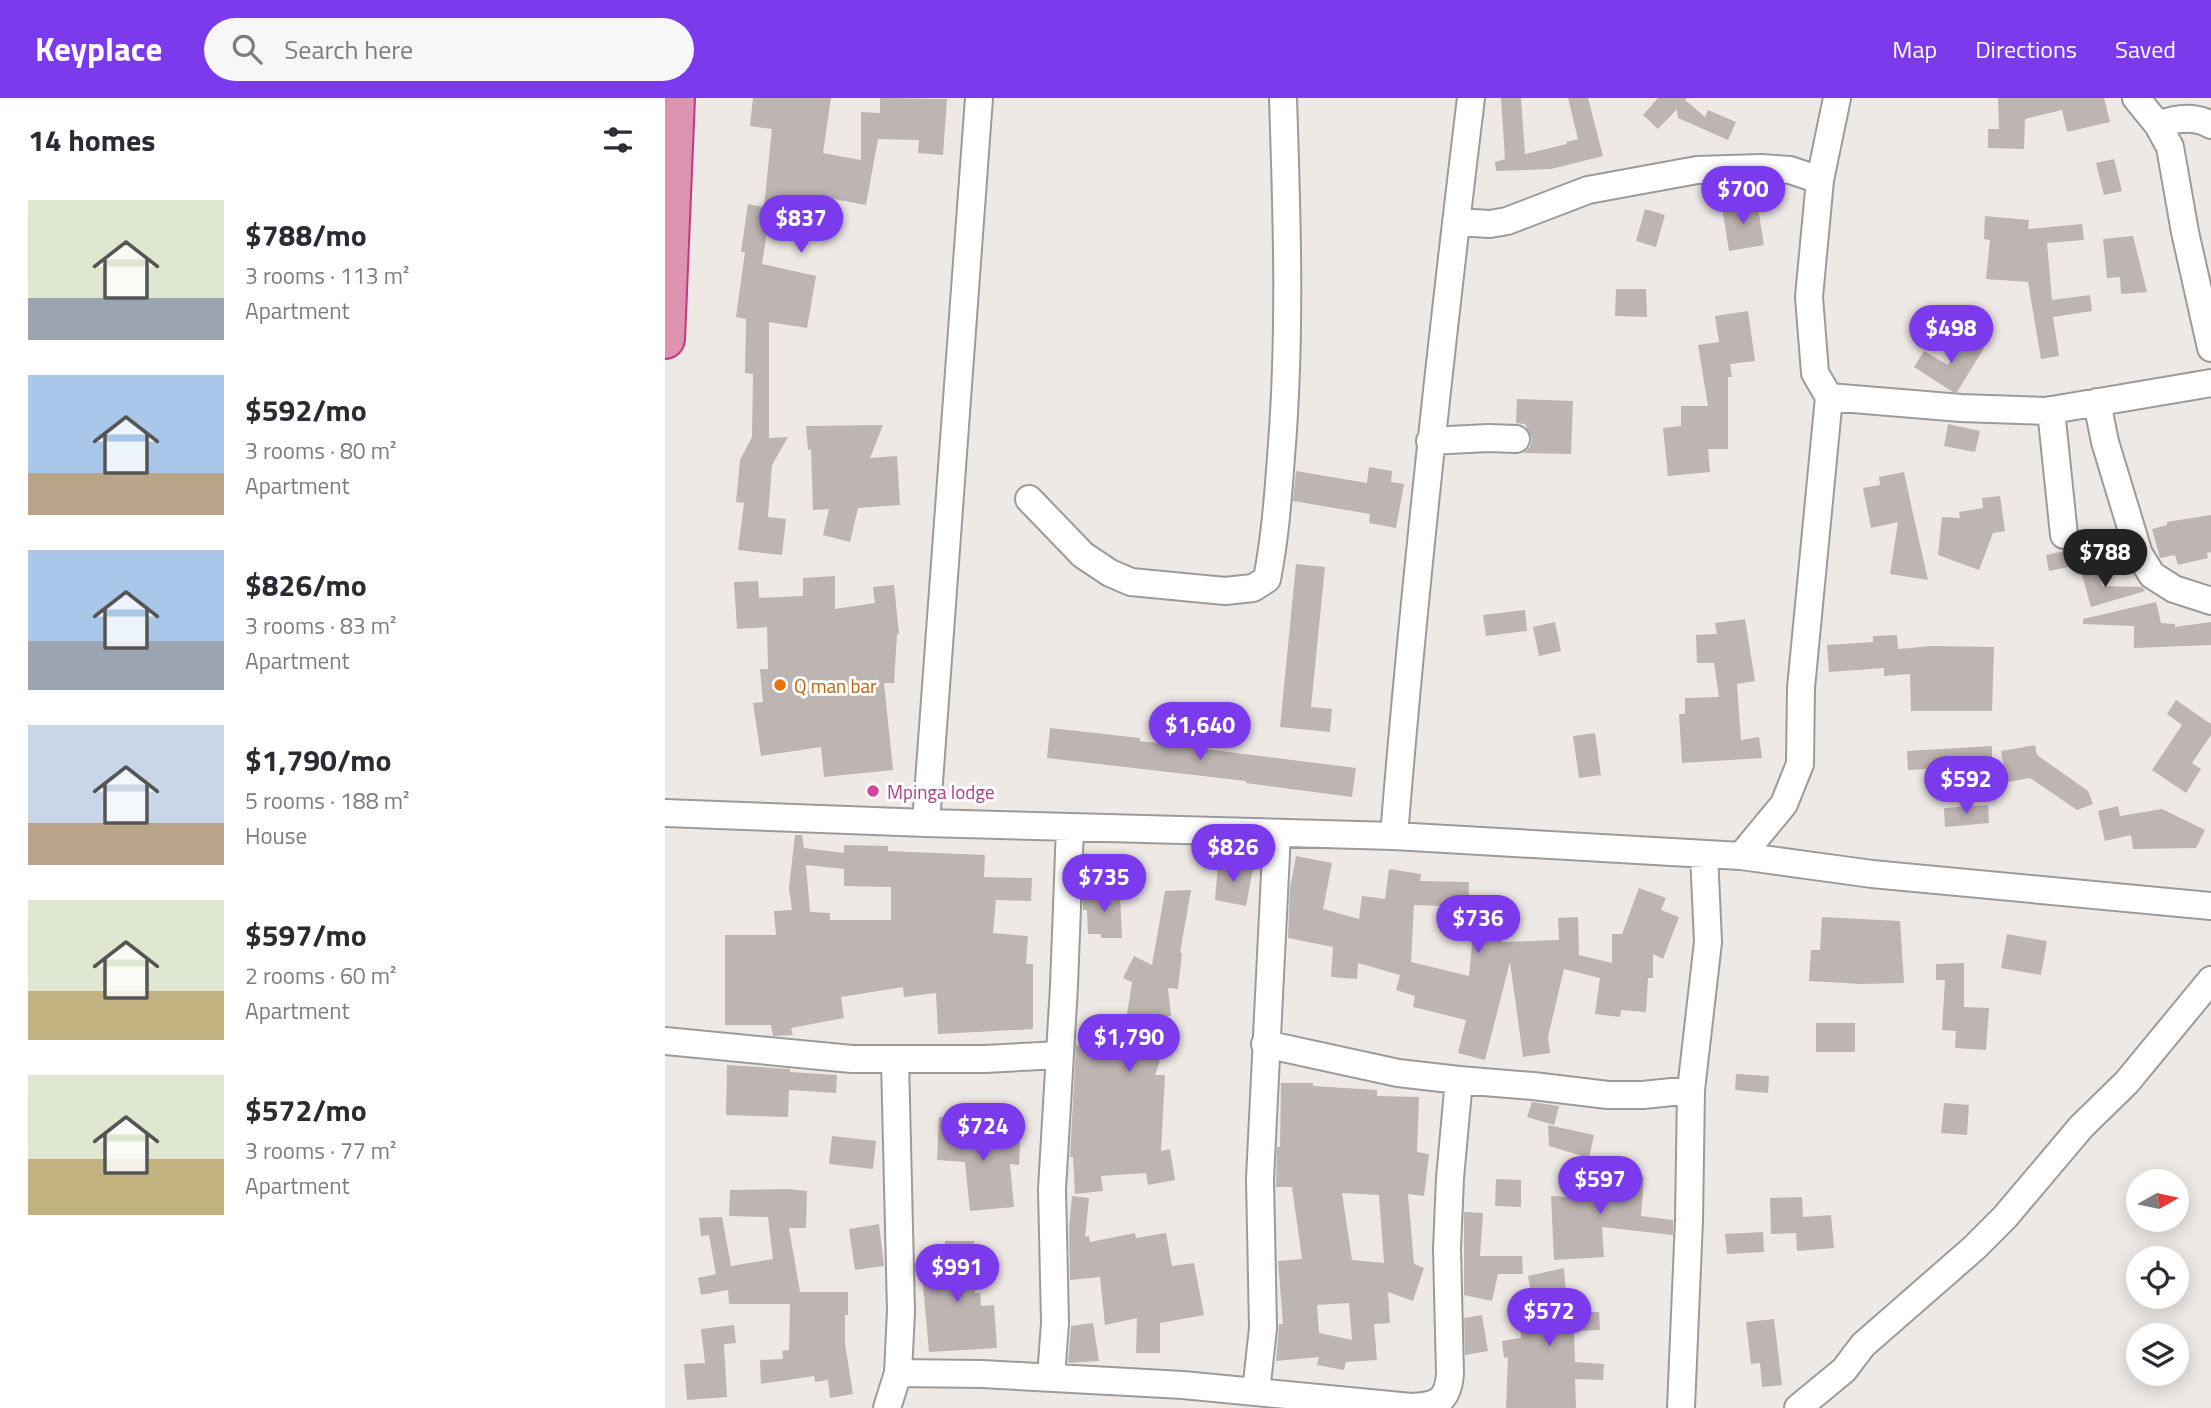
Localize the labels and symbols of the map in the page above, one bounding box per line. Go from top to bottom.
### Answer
pin: $700 [1702,166,1784,226]
pin: $837 [760,195,842,255]
pin: $498 [1910,306,1992,365]
pin: $788 [2064,530,2146,589]
place label: Q man bar [794,671,877,700]
marker: Q man bar [772,677,788,693]
pin: $1,640 [1143,702,1257,762]
pin: $592 [1925,756,2007,816]
place label: Mpinga lodge [887,777,995,806]
marker: Mpinga lodge [865,783,881,799]
pin: $826 [1192,824,1274,884]
pin: $735 [1063,854,1145,914]
pin: $736 [1437,896,1519,955]
pin: $1,790 [1072,1014,1186,1074]
pin: $724 [942,1104,1024,1163]
pin: $597 [1559,1156,1641,1216]
north arrow [2126,1169,2189,1232]
pin: $991 [916,1244,998,1304]
pin: $572 [1508,1288,1590,1348]

